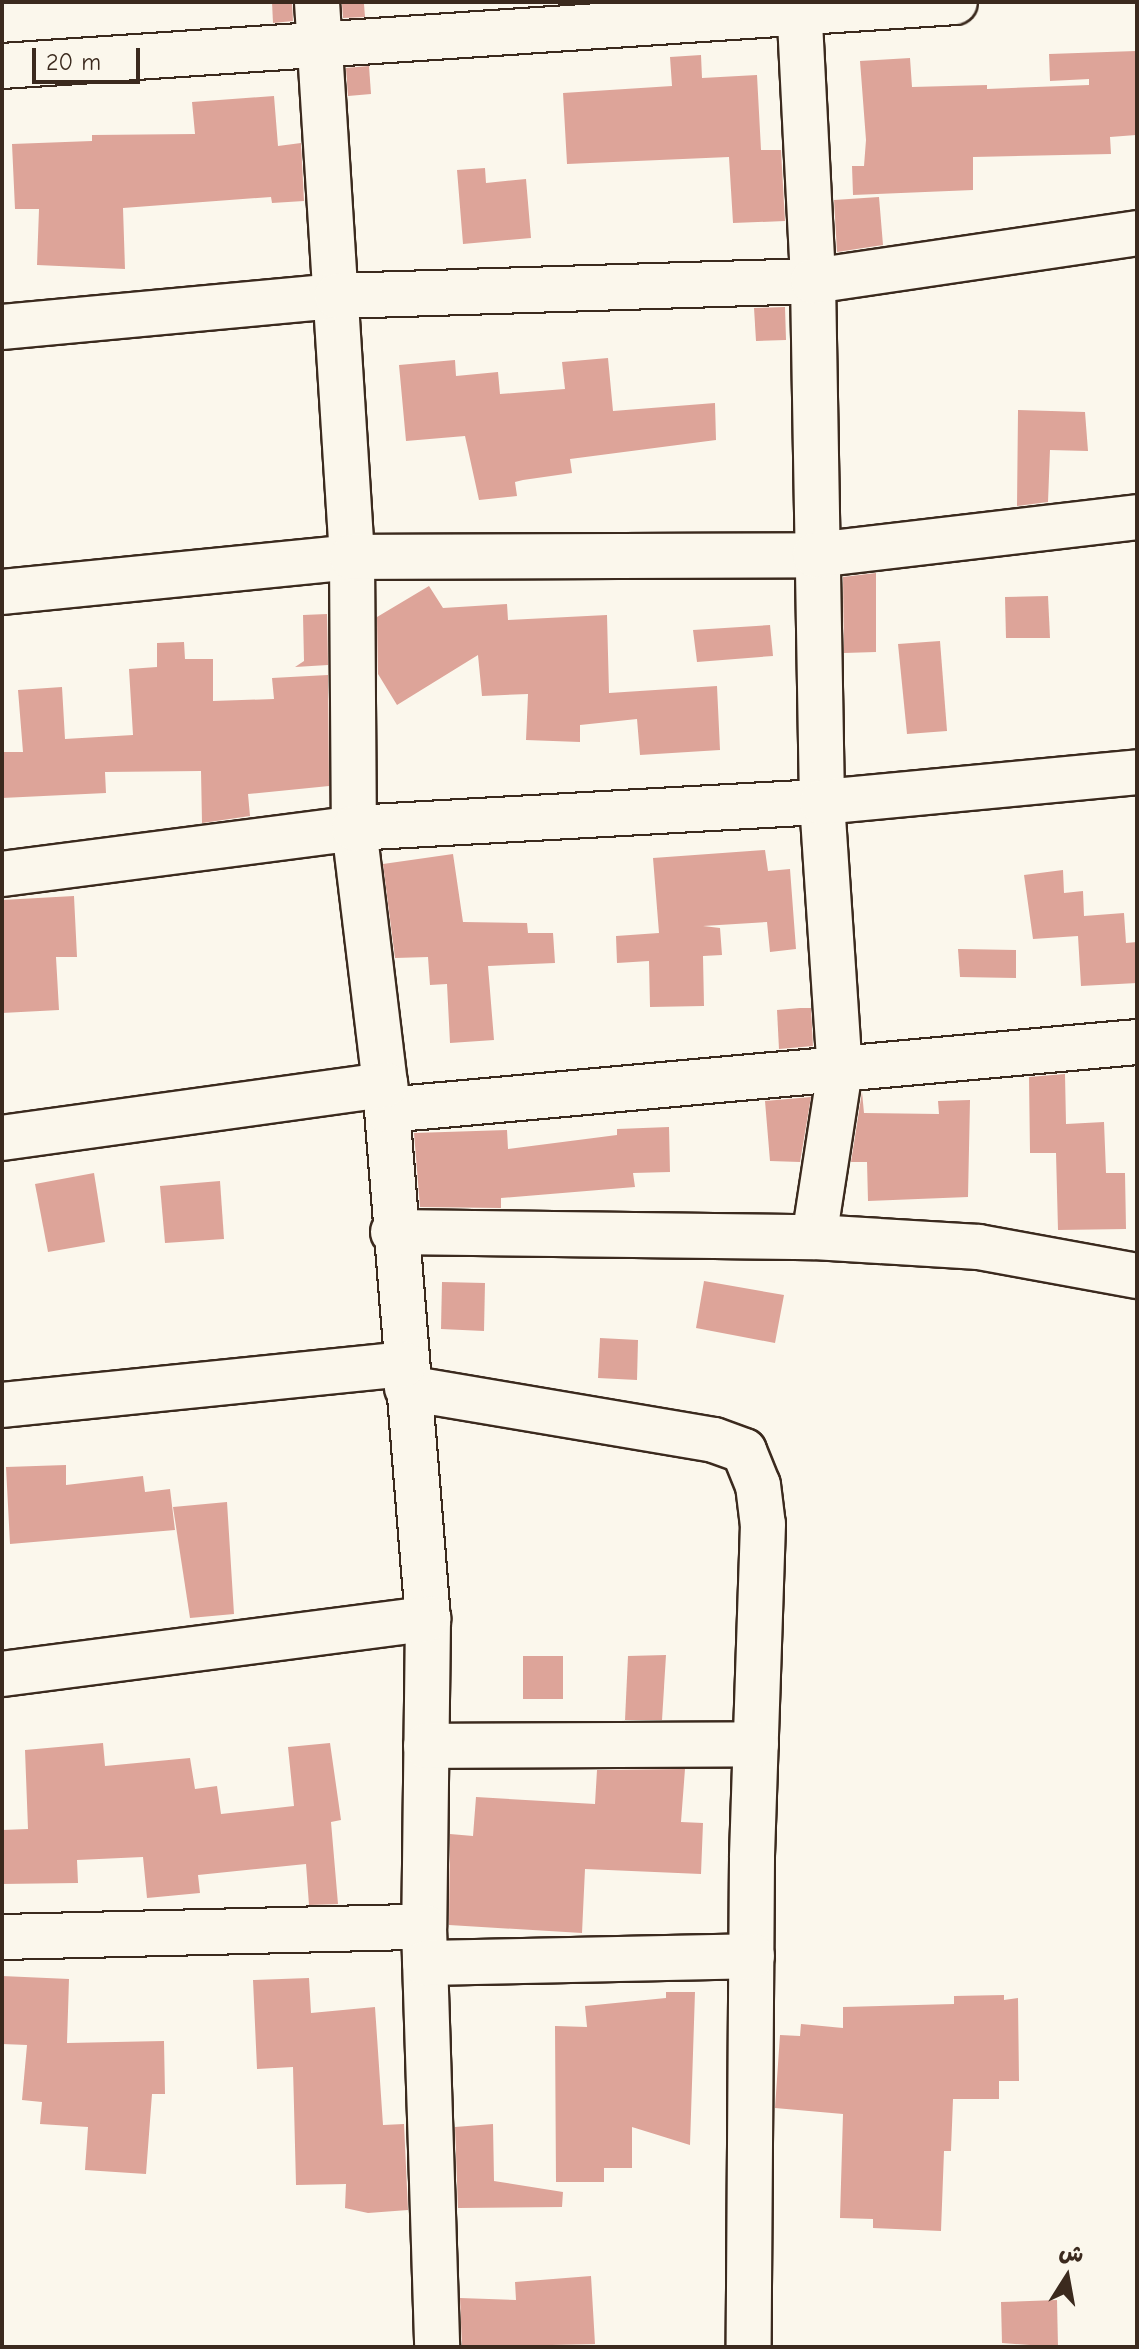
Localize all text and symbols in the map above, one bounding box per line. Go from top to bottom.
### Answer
scale bar [36,32,144,82]
text: 20 m [46,48,101,76]
north arrow [1027,2237,1107,2317]
text: ش [1057,2238,1086,2269]

